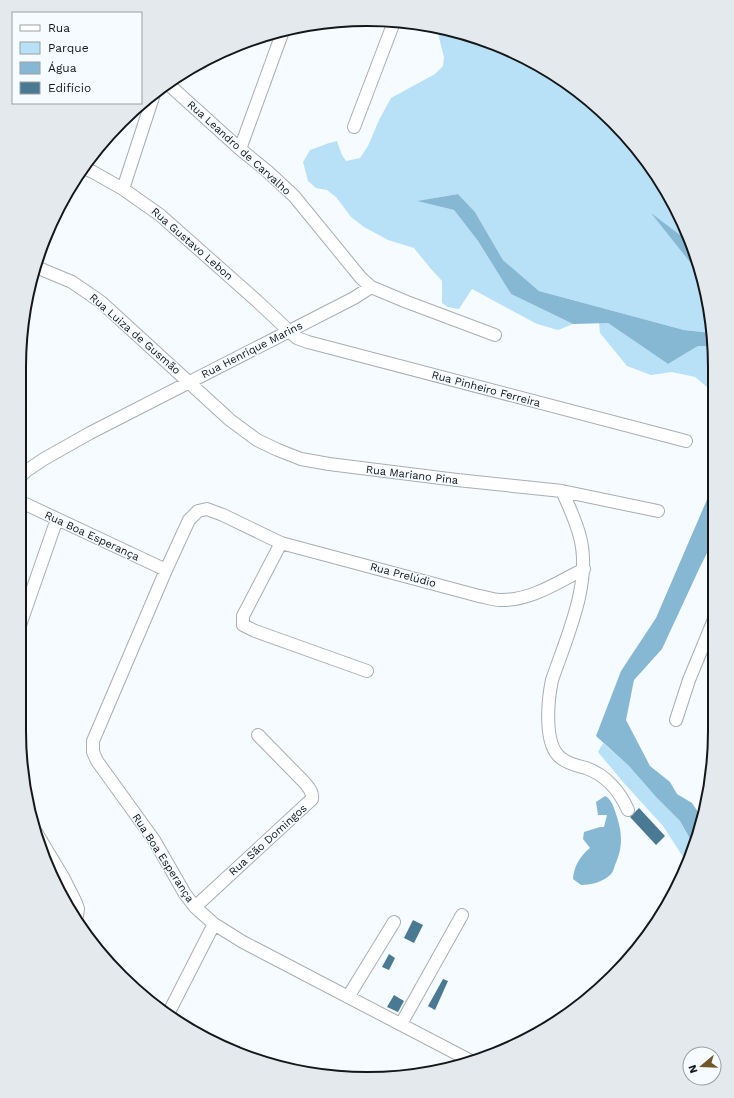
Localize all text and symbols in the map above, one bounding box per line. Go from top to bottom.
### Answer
legend [12,12,142,104]
text: Rua [48,21,70,35]
text: Parque [48,41,89,55]
text: Água [48,61,77,75]
text: Edifício [48,81,91,95]
street label: Rua Leandro de Carvalho [185,98,293,198]
street label: Rua Gustavo Lebon [148,205,236,283]
street label: Rua Luiza de Gusmão [87,291,183,377]
street label: Rua Henrique Marins [199,319,305,381]
street label: Rua Pinheiro Ferreira [430,368,542,410]
street label: Rua Mariano Pina [365,463,459,487]
street label: Rua Boa Esperança [43,508,141,564]
street label: Rua Prelúdio [369,560,437,590]
street label: Rua São Domingos [226,802,310,878]
street label: Rua Boa Esperança [129,811,197,905]
north arrow [682,1046,722,1086]
text: N [686,1063,700,1075]

